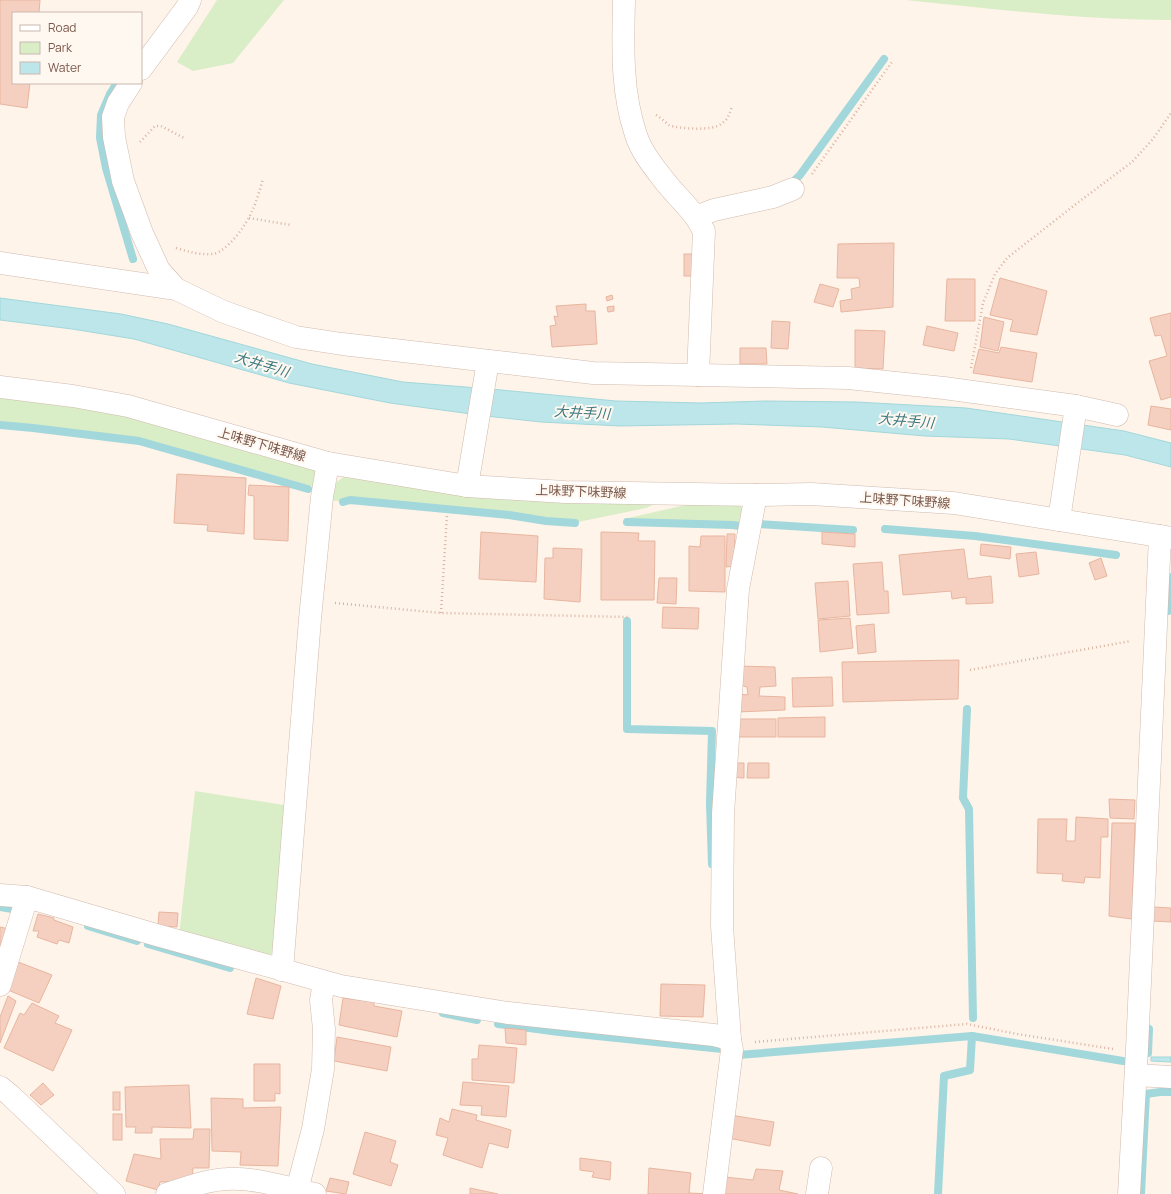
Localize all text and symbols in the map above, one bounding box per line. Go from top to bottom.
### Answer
legend [12,12,142,84]
text: Road [48,19,76,36]
text: Park [48,39,73,56]
text: Water [48,59,82,76]
water label: 大井手川 [232,347,293,382]
water label: 大井手川 [554,401,612,423]
water label: 大井手川 [877,408,937,432]
street label: 上味野下味野線 [216,423,308,465]
street label: 上味野下味野線 [535,480,627,502]
street label: 上味野下味野線 [859,488,951,512]

